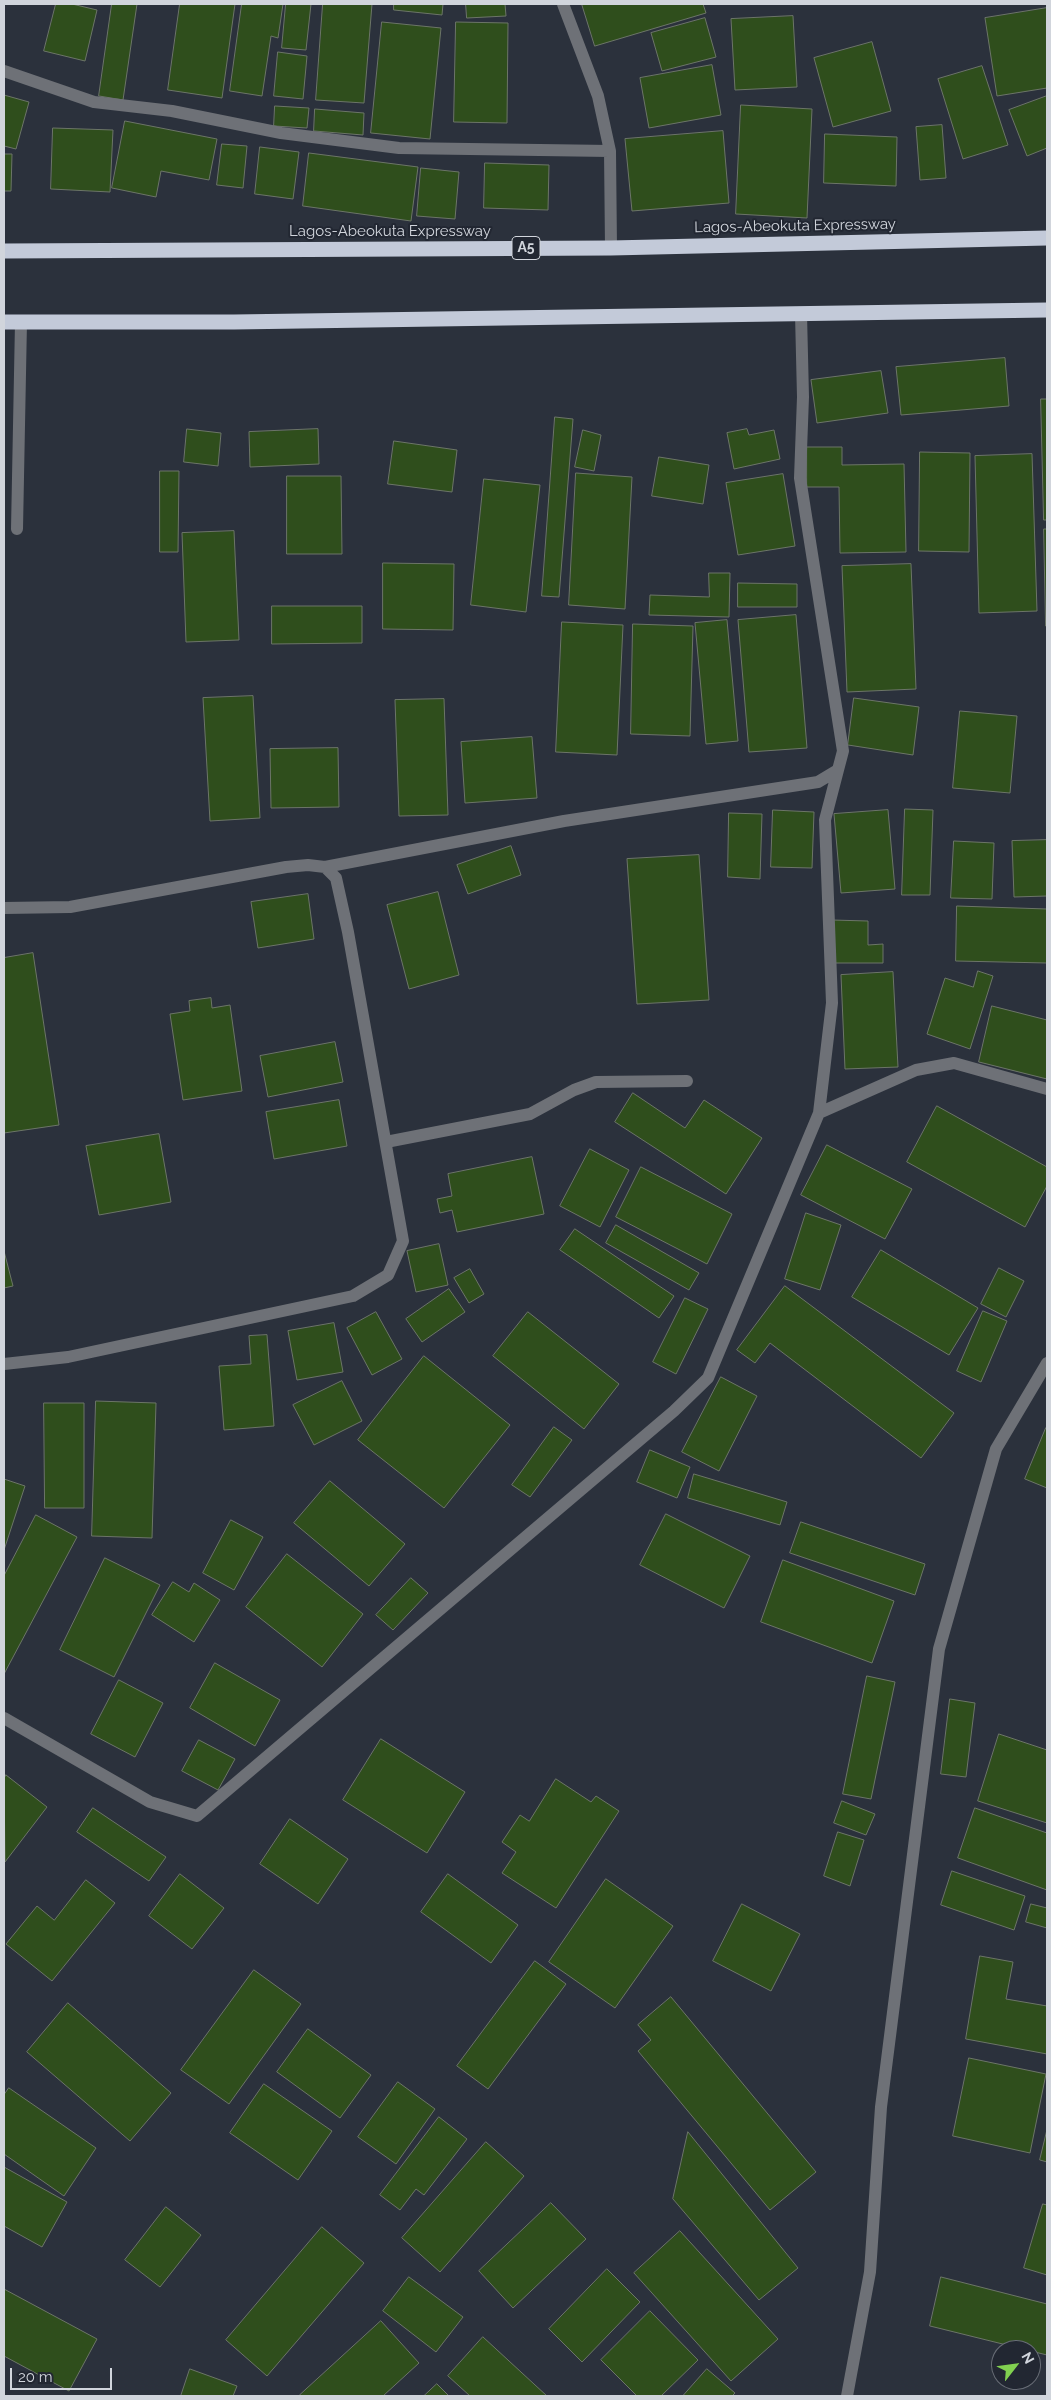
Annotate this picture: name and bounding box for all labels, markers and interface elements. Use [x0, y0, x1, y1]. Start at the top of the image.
street label: Lagos-Abeokuta Expressway [694, 215, 896, 237]
street label: Lagos-Abeokuta Expressway [289, 222, 491, 240]
road number: A5 [512, 237, 540, 260]
north arrow [991, 2340, 1041, 2390]
text: N [1019, 2349, 1038, 2367]
scale bar [12, 2358, 115, 2390]
text: 20 m [18, 2368, 53, 2386]

